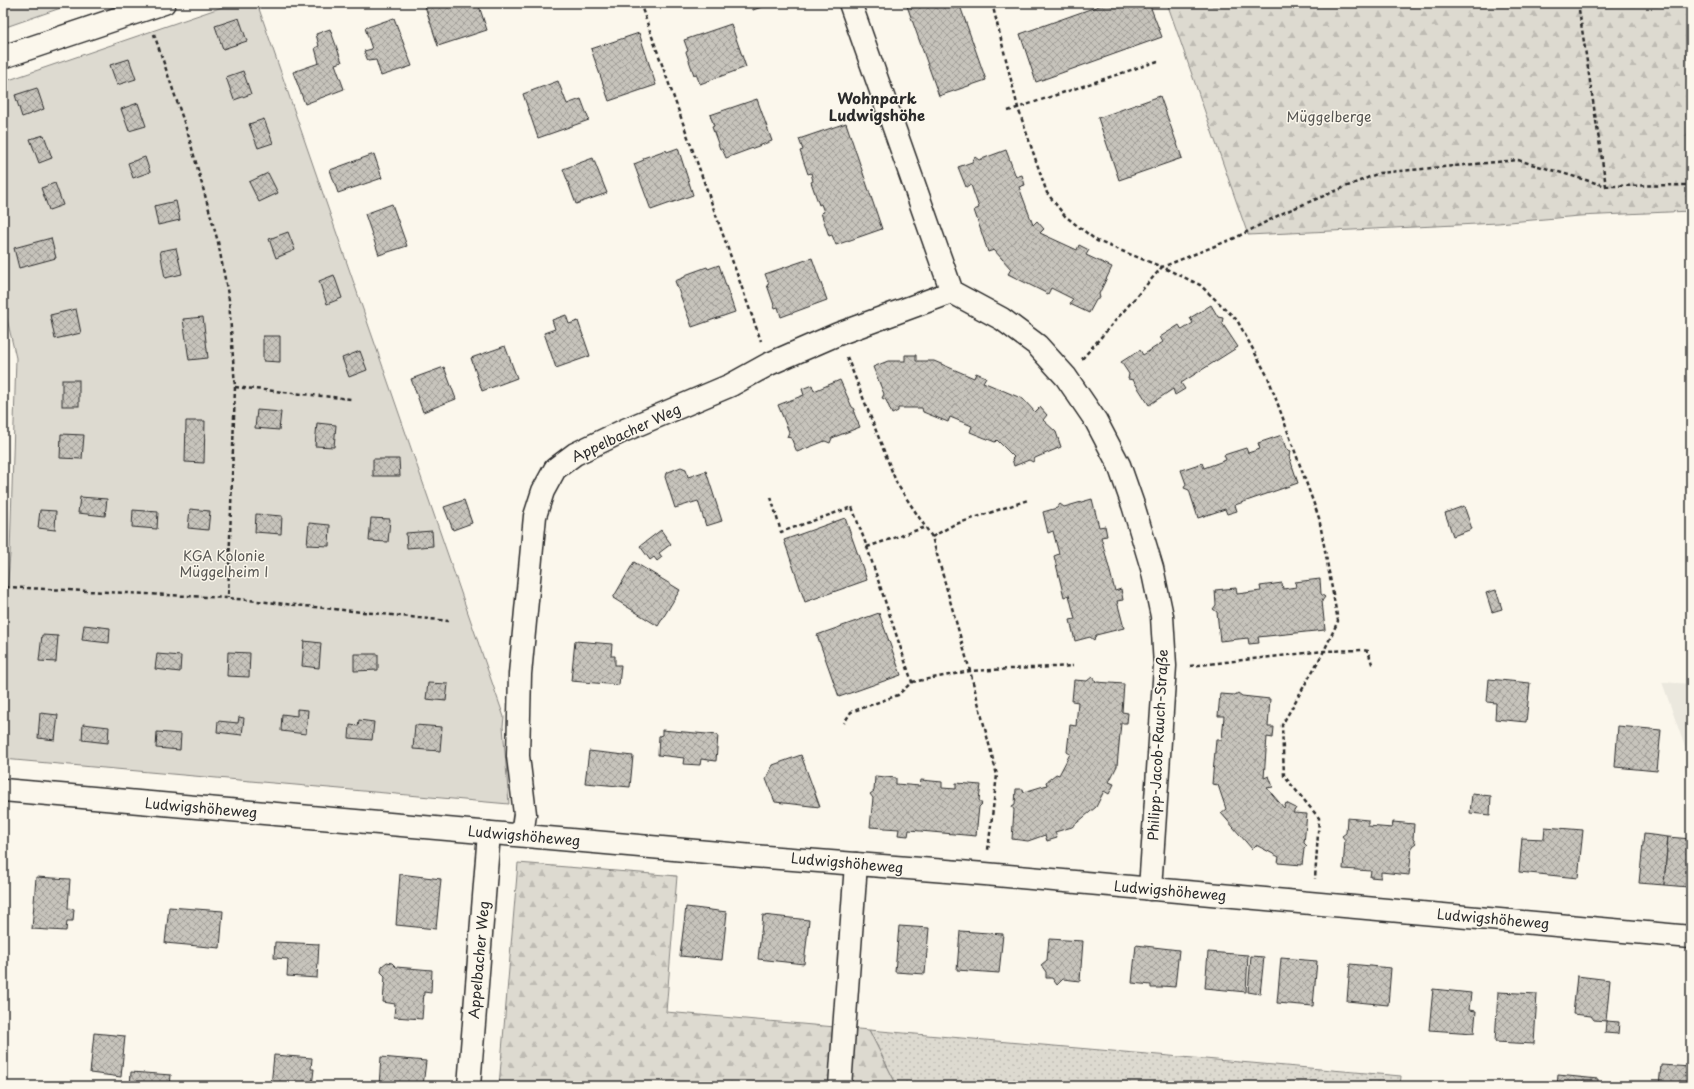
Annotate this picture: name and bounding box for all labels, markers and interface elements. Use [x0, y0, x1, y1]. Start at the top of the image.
district label: Wohnpark Ludwigshöhe [829, 86, 925, 126]
park label: Müggelberge [1287, 106, 1371, 127]
street label: Appelbacher Weg [568, 398, 684, 467]
park label: KGA Kolonie Müggelheim I [179, 545, 269, 582]
street label: Philipp-Jacob-Rauch-Straße [1142, 649, 1173, 841]
street label: Ludwigshöheweg [144, 792, 258, 823]
street label: Ludwigshöheweg [467, 820, 581, 851]
street label: Ludwigshöheweg [790, 847, 904, 878]
street label: Ludwigshöheweg [1113, 875, 1227, 906]
street label: Appelbacher Weg [463, 900, 494, 1020]
street label: Ludwigshöheweg [1436, 903, 1550, 934]

